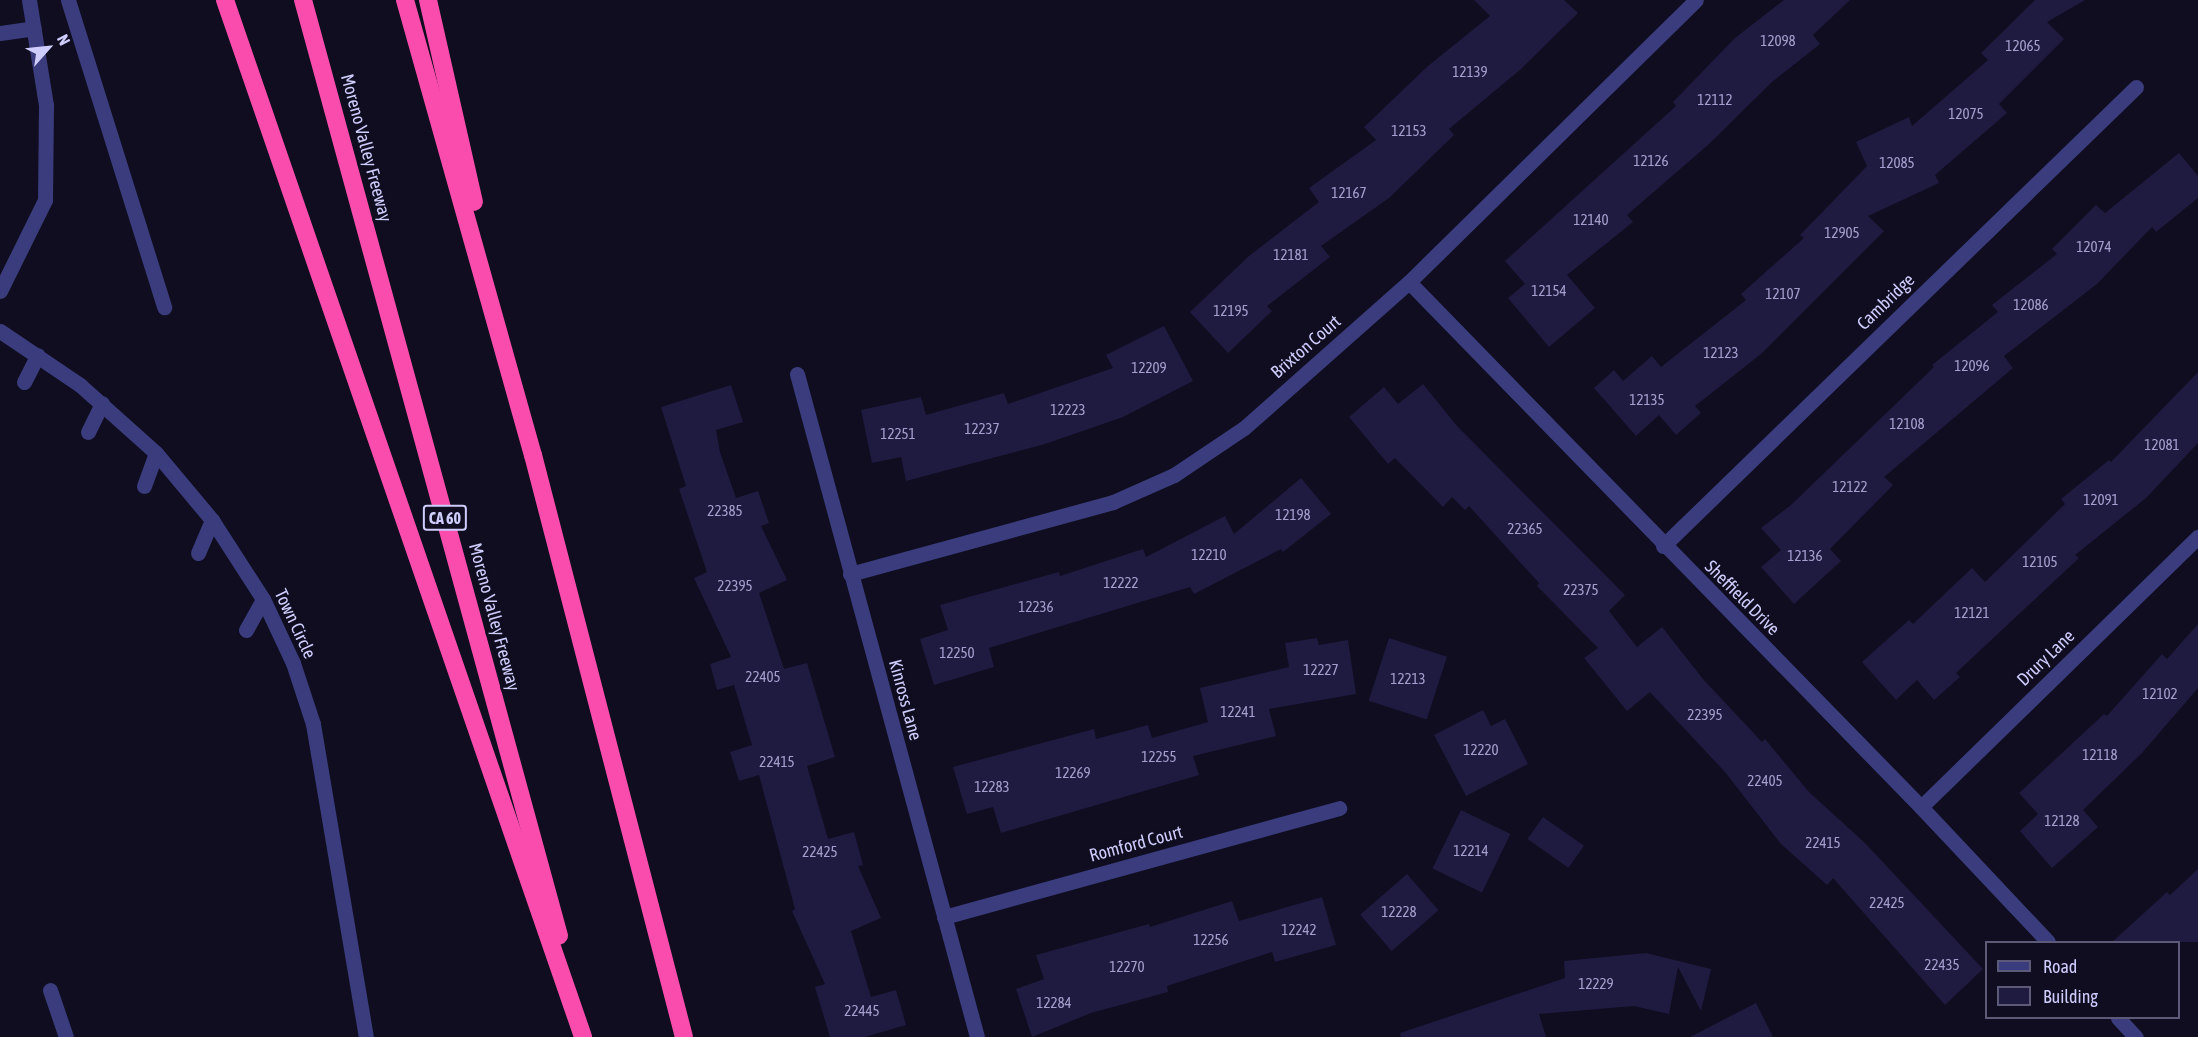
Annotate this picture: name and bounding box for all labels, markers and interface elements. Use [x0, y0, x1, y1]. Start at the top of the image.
north arrow [18, 18, 78, 78]
text: N [54, 32, 74, 48]
house number: 12098 [1760, 32, 1796, 50]
house number: 12065 [2005, 37, 2041, 55]
house number: 12139 [1452, 63, 1488, 81]
street label: Moreno Valley Freeway [336, 72, 396, 224]
house number: 12112 [1697, 91, 1733, 109]
house number: 12075 [1948, 105, 1984, 123]
house number: 12153 [1391, 122, 1427, 140]
house number: 12126 [1633, 152, 1669, 170]
house number: 12085 [1879, 154, 1915, 172]
house number: 12167 [1331, 184, 1367, 202]
house number: 12140 [1573, 211, 1609, 229]
house number: 12905 [1824, 224, 1860, 242]
house number: 12074 [2076, 238, 2112, 256]
house number: 12181 [1273, 246, 1309, 264]
street label: Cambridge [1853, 269, 1919, 335]
house number: 12154 [1531, 282, 1567, 300]
house number: 12107 [1765, 285, 1801, 303]
house number: 12086 [2013, 296, 2049, 314]
house number: 12195 [1213, 302, 1249, 320]
street label: Brixton Court [1267, 311, 1345, 383]
house number: 12123 [1703, 344, 1739, 362]
house number: 12096 [1954, 357, 1990, 375]
house number: 12209 [1131, 359, 1167, 377]
house number: 12135 [1629, 391, 1665, 409]
house number: 12223 [1050, 401, 1086, 419]
house number: 12108 [1889, 415, 1925, 433]
house number: 12237 [964, 420, 1000, 438]
house number: 12251 [880, 425, 916, 443]
house number: 12081 [2144, 436, 2180, 454]
house number: 12122 [1832, 478, 1868, 496]
house number: 12091 [2083, 491, 2119, 509]
house number: 22385 [707, 502, 743, 520]
road number: CA 60 [422, 505, 468, 531]
house number: 12198 [1275, 506, 1311, 524]
house number: 22365 [1507, 520, 1543, 538]
street label: Moreno Valley Freeway [464, 541, 524, 693]
house number: 12210 [1191, 546, 1227, 564]
house number: 12136 [1787, 547, 1823, 565]
house number: 12105 [2022, 553, 2058, 571]
street label: Sheffield Drive [1700, 556, 1784, 640]
house number: 12222 [1103, 574, 1139, 592]
house number: 22395 [717, 577, 753, 595]
house number: 22375 [1563, 581, 1599, 599]
street label: Town Circle [270, 586, 320, 662]
house number: 12236 [1018, 598, 1054, 616]
house number: 12121 [1954, 604, 1990, 622]
street label: Drury Lane [2013, 625, 2079, 691]
house number: 12250 [939, 644, 975, 662]
street label: Kinross Lane [884, 657, 926, 743]
house number: 12227 [1303, 661, 1339, 679]
house number: 22405 [745, 668, 781, 686]
house number: 12213 [1390, 670, 1426, 688]
house number: 12102 [2142, 685, 2178, 703]
house number: 12241 [1220, 703, 1256, 721]
house number: 22395 [1687, 706, 1723, 724]
house number: 12220 [1463, 741, 1499, 759]
house number: 12118 [2082, 746, 2118, 764]
house number: 12255 [1141, 748, 1177, 766]
house number: 22415 [759, 753, 795, 771]
house number: 12269 [1055, 764, 1091, 782]
house number: 22405 [1747, 772, 1783, 790]
house number: 12283 [974, 778, 1010, 796]
house number: 12128 [2044, 812, 2080, 830]
street label: Romford Court [1087, 821, 1185, 867]
house number: 22415 [1805, 834, 1841, 852]
house number: 12214 [1453, 842, 1489, 860]
house number: 22425 [802, 843, 838, 861]
house number: 22425 [1869, 894, 1905, 912]
house number: 12228 [1381, 903, 1417, 921]
house number: 12242 [1281, 921, 1317, 939]
house number: 12256 [1193, 931, 1229, 949]
legend [1985, 941, 2180, 1019]
house number: 22435 [1924, 956, 1960, 974]
text: Road [2043, 956, 2077, 977]
house number: 12270 [1109, 958, 1145, 976]
house number: 12229 [1578, 975, 1614, 993]
text: Building [2043, 986, 2098, 1007]
house number: 12284 [1036, 994, 1072, 1012]
house number: 22445 [844, 1002, 880, 1020]

